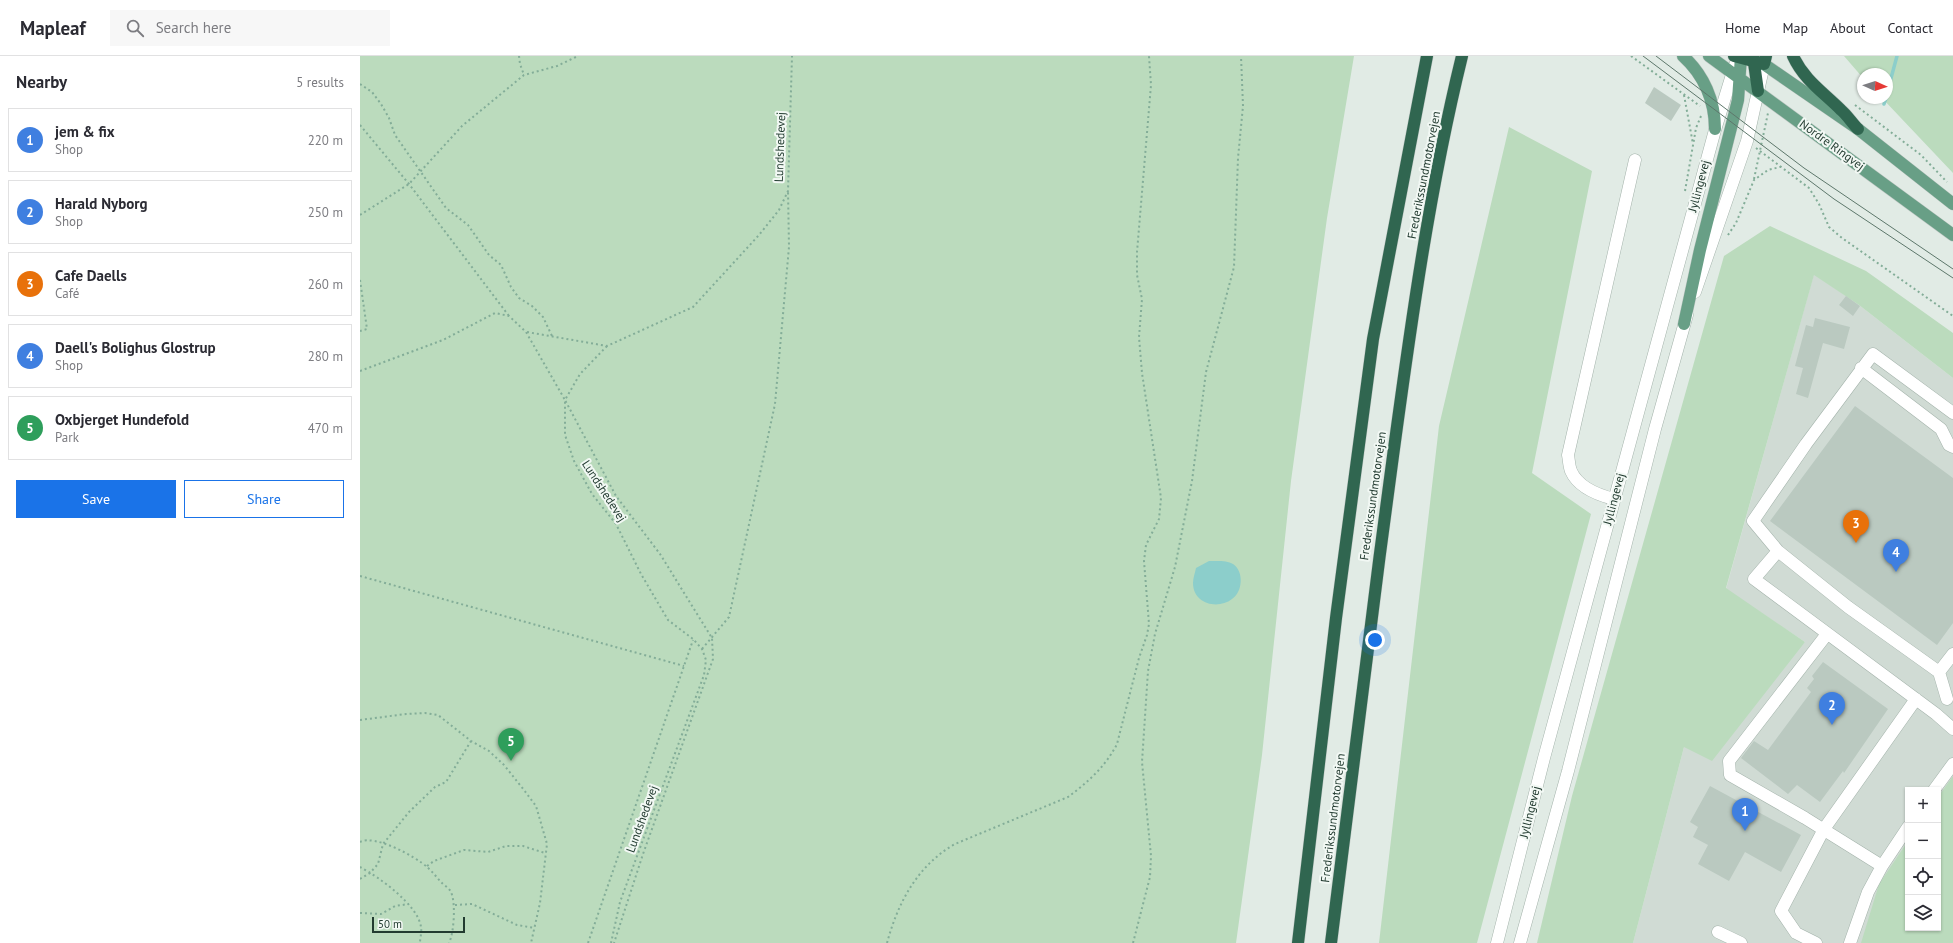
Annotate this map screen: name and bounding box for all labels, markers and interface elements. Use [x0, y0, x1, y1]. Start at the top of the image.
search box [110, 10, 390, 46]
text: Mapleaf [20, 16, 86, 40]
icon: search [124, 17, 146, 39]
text: Search here [156, 18, 231, 37]
text: Home [1725, 19, 1760, 37]
text: Map [1782, 19, 1808, 37]
text: About [1830, 19, 1866, 37]
text: Contact [1888, 19, 1933, 37]
north arrow [1857, 68, 1893, 104]
text: Nearby [16, 71, 67, 93]
text: 5 results [296, 74, 344, 91]
street label: Frederikssundmotorvejen [1404, 110, 1443, 240]
street label: Lundshedevej [771, 112, 788, 182]
street label: Nordre Ringvej [1797, 116, 1868, 173]
text: jem & fix [55, 122, 115, 141]
text: 1 [26, 132, 34, 149]
text: 220 m [308, 132, 343, 149]
text: Shop [55, 141, 83, 158]
street label: Jyllingevej [1684, 158, 1713, 214]
text: Harald Nyborg [55, 194, 148, 213]
text: 2 [26, 204, 34, 221]
text: 250 m [308, 204, 343, 221]
text: Shop [55, 213, 83, 230]
text: Cafe Daells [55, 266, 127, 285]
text: 3 [26, 276, 34, 293]
text: 260 m [308, 276, 343, 293]
text: Café [55, 285, 79, 302]
text: Daell's Bolighus Glostrup [55, 338, 216, 357]
text: 4 [26, 348, 34, 365]
text: 280 m [308, 348, 343, 365]
text: Shop [55, 357, 83, 374]
text: Oxbjerget Hundefold [55, 410, 189, 429]
text: 5 [26, 420, 34, 437]
text: 470 m [308, 420, 343, 437]
text: Park [55, 429, 79, 446]
street label: Frederikssundmotorvejen [1356, 431, 1389, 561]
street label: Lundshedevej [579, 457, 630, 524]
street label: Jyllingevej [1599, 471, 1628, 527]
button: Save [16, 480, 176, 518]
button: Share [184, 480, 344, 518]
pin: 3 [1843, 510, 1869, 543]
pin: 4 [1883, 539, 1909, 572]
your location [1365, 630, 1385, 650]
pin: 2 [1819, 692, 1845, 725]
pin: 5 [498, 728, 524, 761]
street label: Frederikssundmotorvejen [1317, 753, 1348, 883]
street label: Lundshedevej [622, 783, 661, 854]
street label: Jyllingevej [1516, 784, 1543, 840]
map controls [1905, 787, 1941, 931]
button: + [1905, 787, 1941, 823]
pin: 1 [1732, 798, 1758, 831]
button: − [1905, 823, 1941, 859]
button: locate [1905, 859, 1941, 895]
button: layers [1905, 895, 1941, 931]
scale bar [372, 915, 465, 934]
text: 50 m [378, 917, 402, 931]

